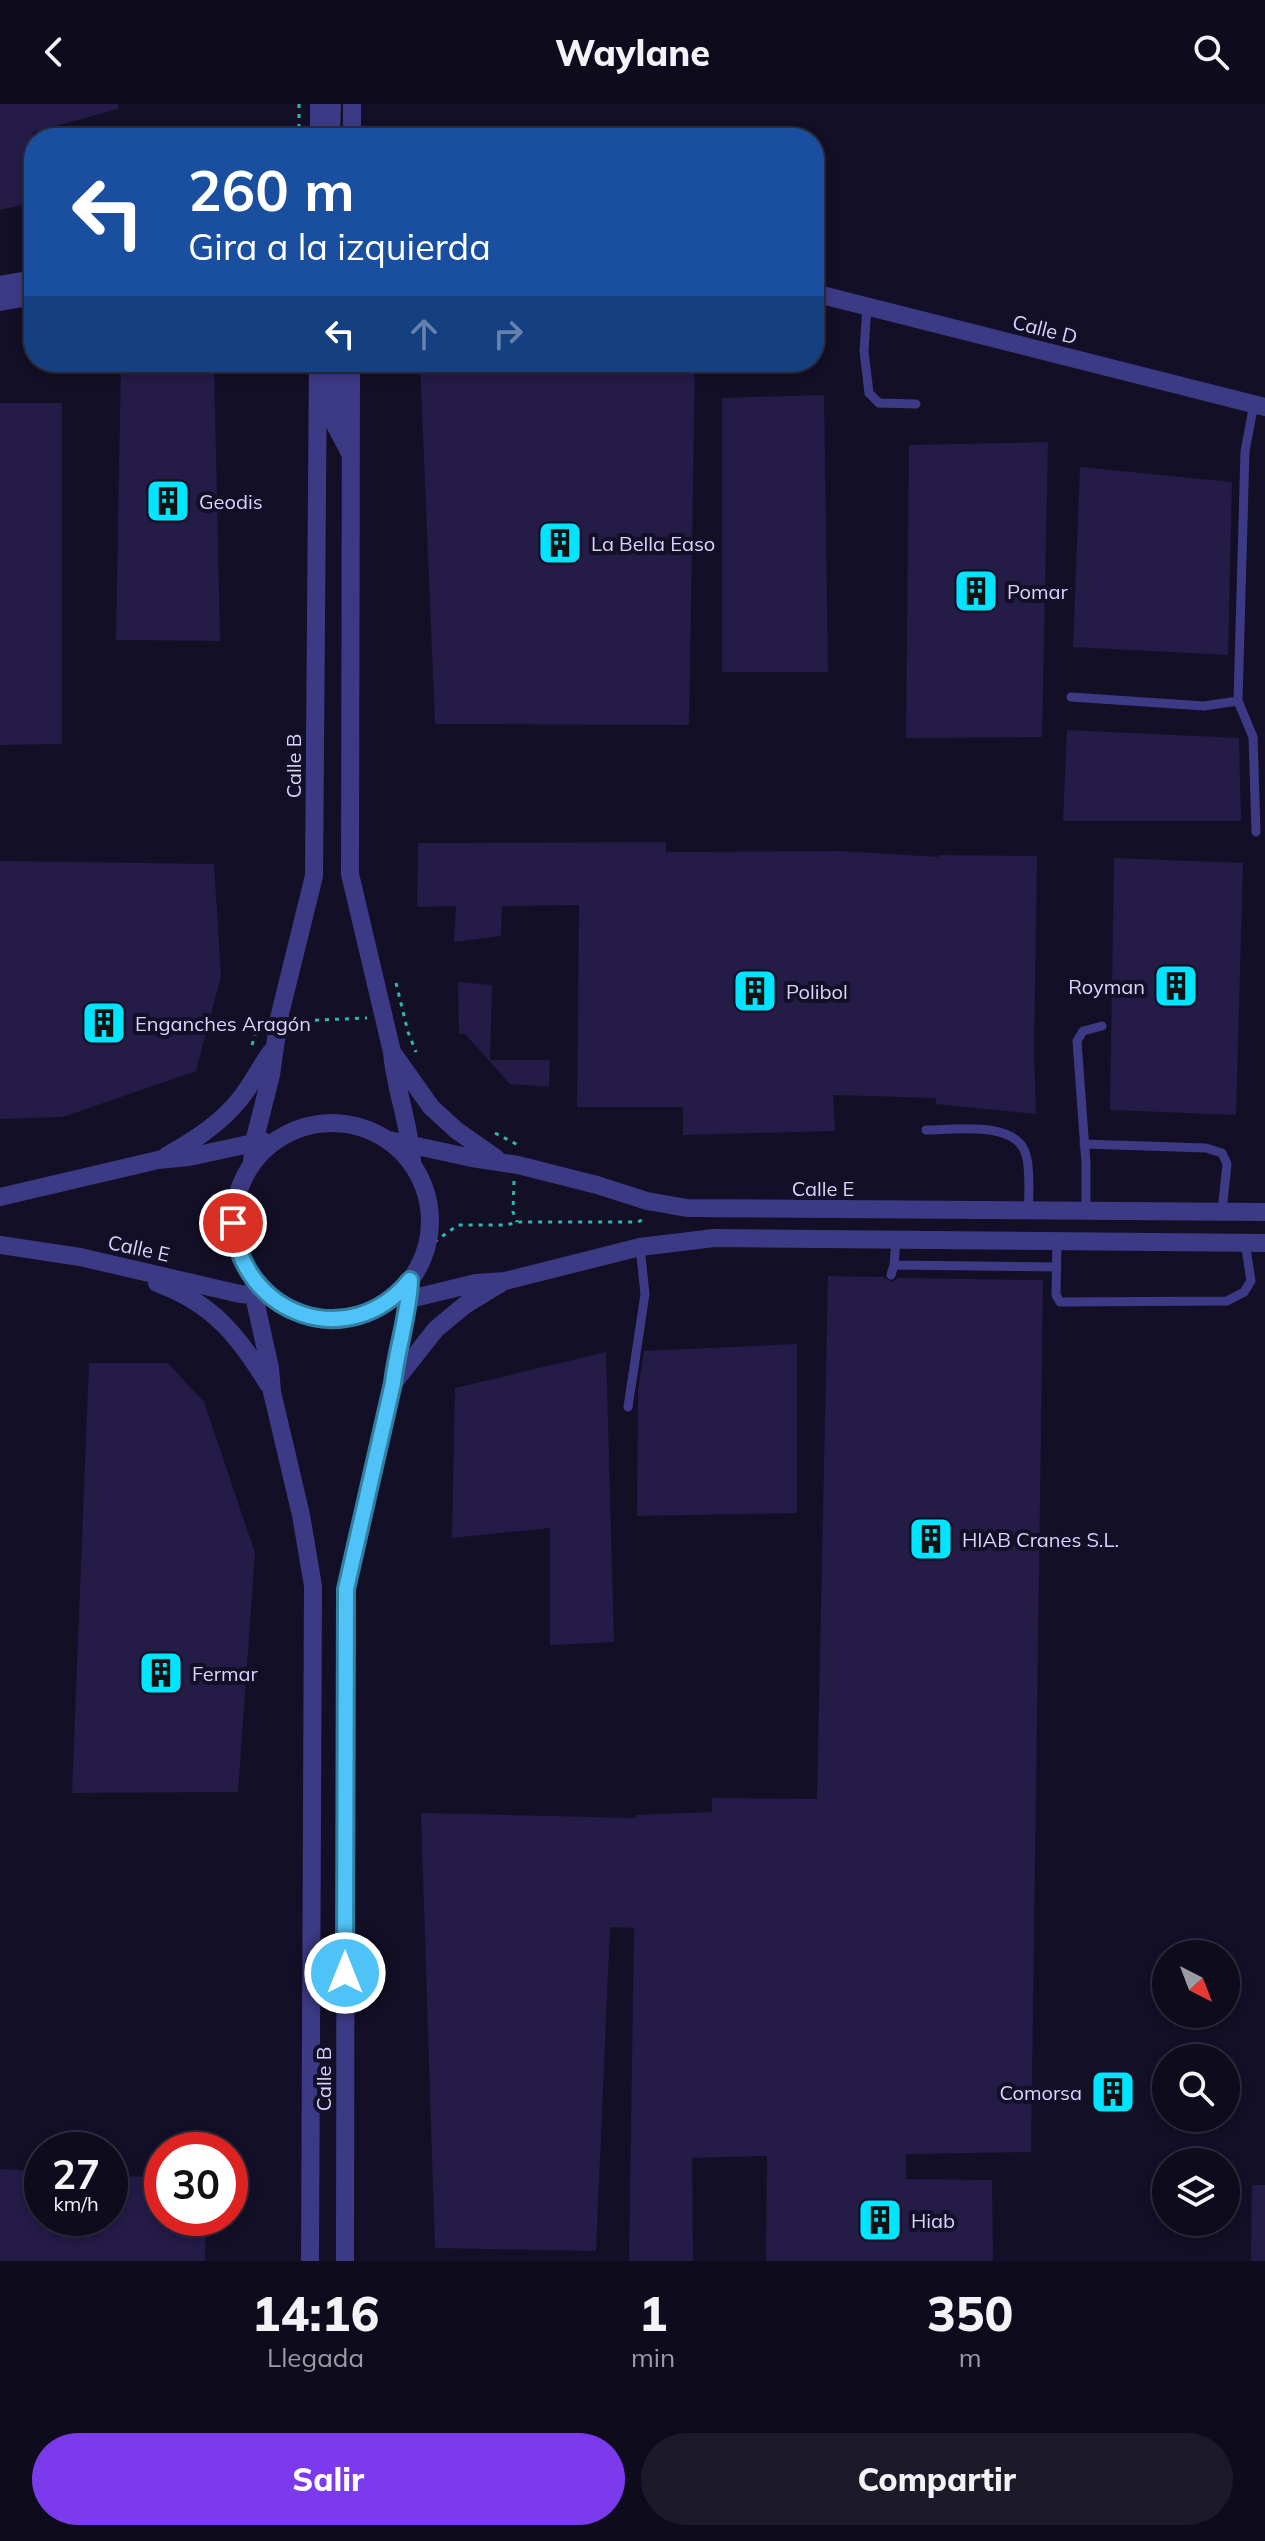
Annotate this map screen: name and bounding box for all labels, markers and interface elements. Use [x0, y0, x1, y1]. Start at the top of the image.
icon: back [32, 30, 76, 74]
text: Waylane [555, 30, 710, 75]
icon: search [1189, 30, 1233, 74]
text: 260 m [188, 155, 355, 225]
icon: left [56, 160, 160, 264]
text: Gira a la izquierda [188, 224, 491, 269]
street label: Calle D [1010, 309, 1080, 349]
icon: left [318, 312, 362, 356]
icon: ahead [402, 312, 446, 356]
icon: right [486, 312, 530, 356]
building icon: Geodis [144, 477, 192, 525]
place label: Geodis [199, 489, 263, 514]
building icon: La Bella Easo [536, 519, 584, 567]
place label: La Bella Easo [591, 531, 715, 556]
building icon: Pomar [952, 567, 1000, 615]
place label: Pomar [1007, 579, 1069, 604]
street label: Calle B [281, 734, 306, 798]
building icon: Royman [1152, 962, 1200, 1010]
building icon: Polibol [731, 967, 779, 1015]
place label: Royman [1068, 974, 1145, 999]
place label: Polibol [786, 979, 848, 1004]
building icon: Enganches Aragón [80, 999, 128, 1047]
place label: Enganches Aragón [135, 1011, 311, 1036]
street label: Calle E [792, 1176, 854, 1201]
pin [199, 1189, 267, 1257]
icon: arrive [211, 1201, 255, 1245]
street label: Calle E [106, 1229, 172, 1267]
building icon: HIAB Cranes S.L. [907, 1515, 955, 1563]
place label: HIAB Cranes S.L. [962, 1527, 1119, 1552]
building icon: Fermar [137, 1649, 185, 1697]
place label: Fermar [192, 1661, 259, 1686]
position arrow [303, 1931, 387, 2015]
north arrow [1152, 1940, 1240, 2028]
map controls [1152, 1940, 1240, 2236]
button: search [1152, 2044, 1240, 2132]
street label: Calle B [311, 2047, 336, 2111]
building icon: Comorsa [1089, 2068, 1137, 2116]
place label: Comorsa [1000, 2080, 1082, 2105]
speed limit sign: 30 [144, 2132, 248, 2236]
button: layers [1152, 2148, 1240, 2236]
text: 27 [52, 2149, 100, 2199]
text: km/h [53, 2191, 99, 2216]
building icon: Hiab [856, 2196, 904, 2244]
place label: Hiab [911, 2208, 955, 2233]
text: 14:16 [252, 2283, 379, 2343]
text: 1 [639, 2283, 668, 2343]
text: 350 [927, 2283, 1013, 2343]
text: Llegada [267, 2341, 364, 2374]
text: min [631, 2341, 675, 2374]
text: m [959, 2341, 982, 2374]
button: Salir [32, 2433, 625, 2525]
button: Compartir [641, 2433, 1233, 2525]

